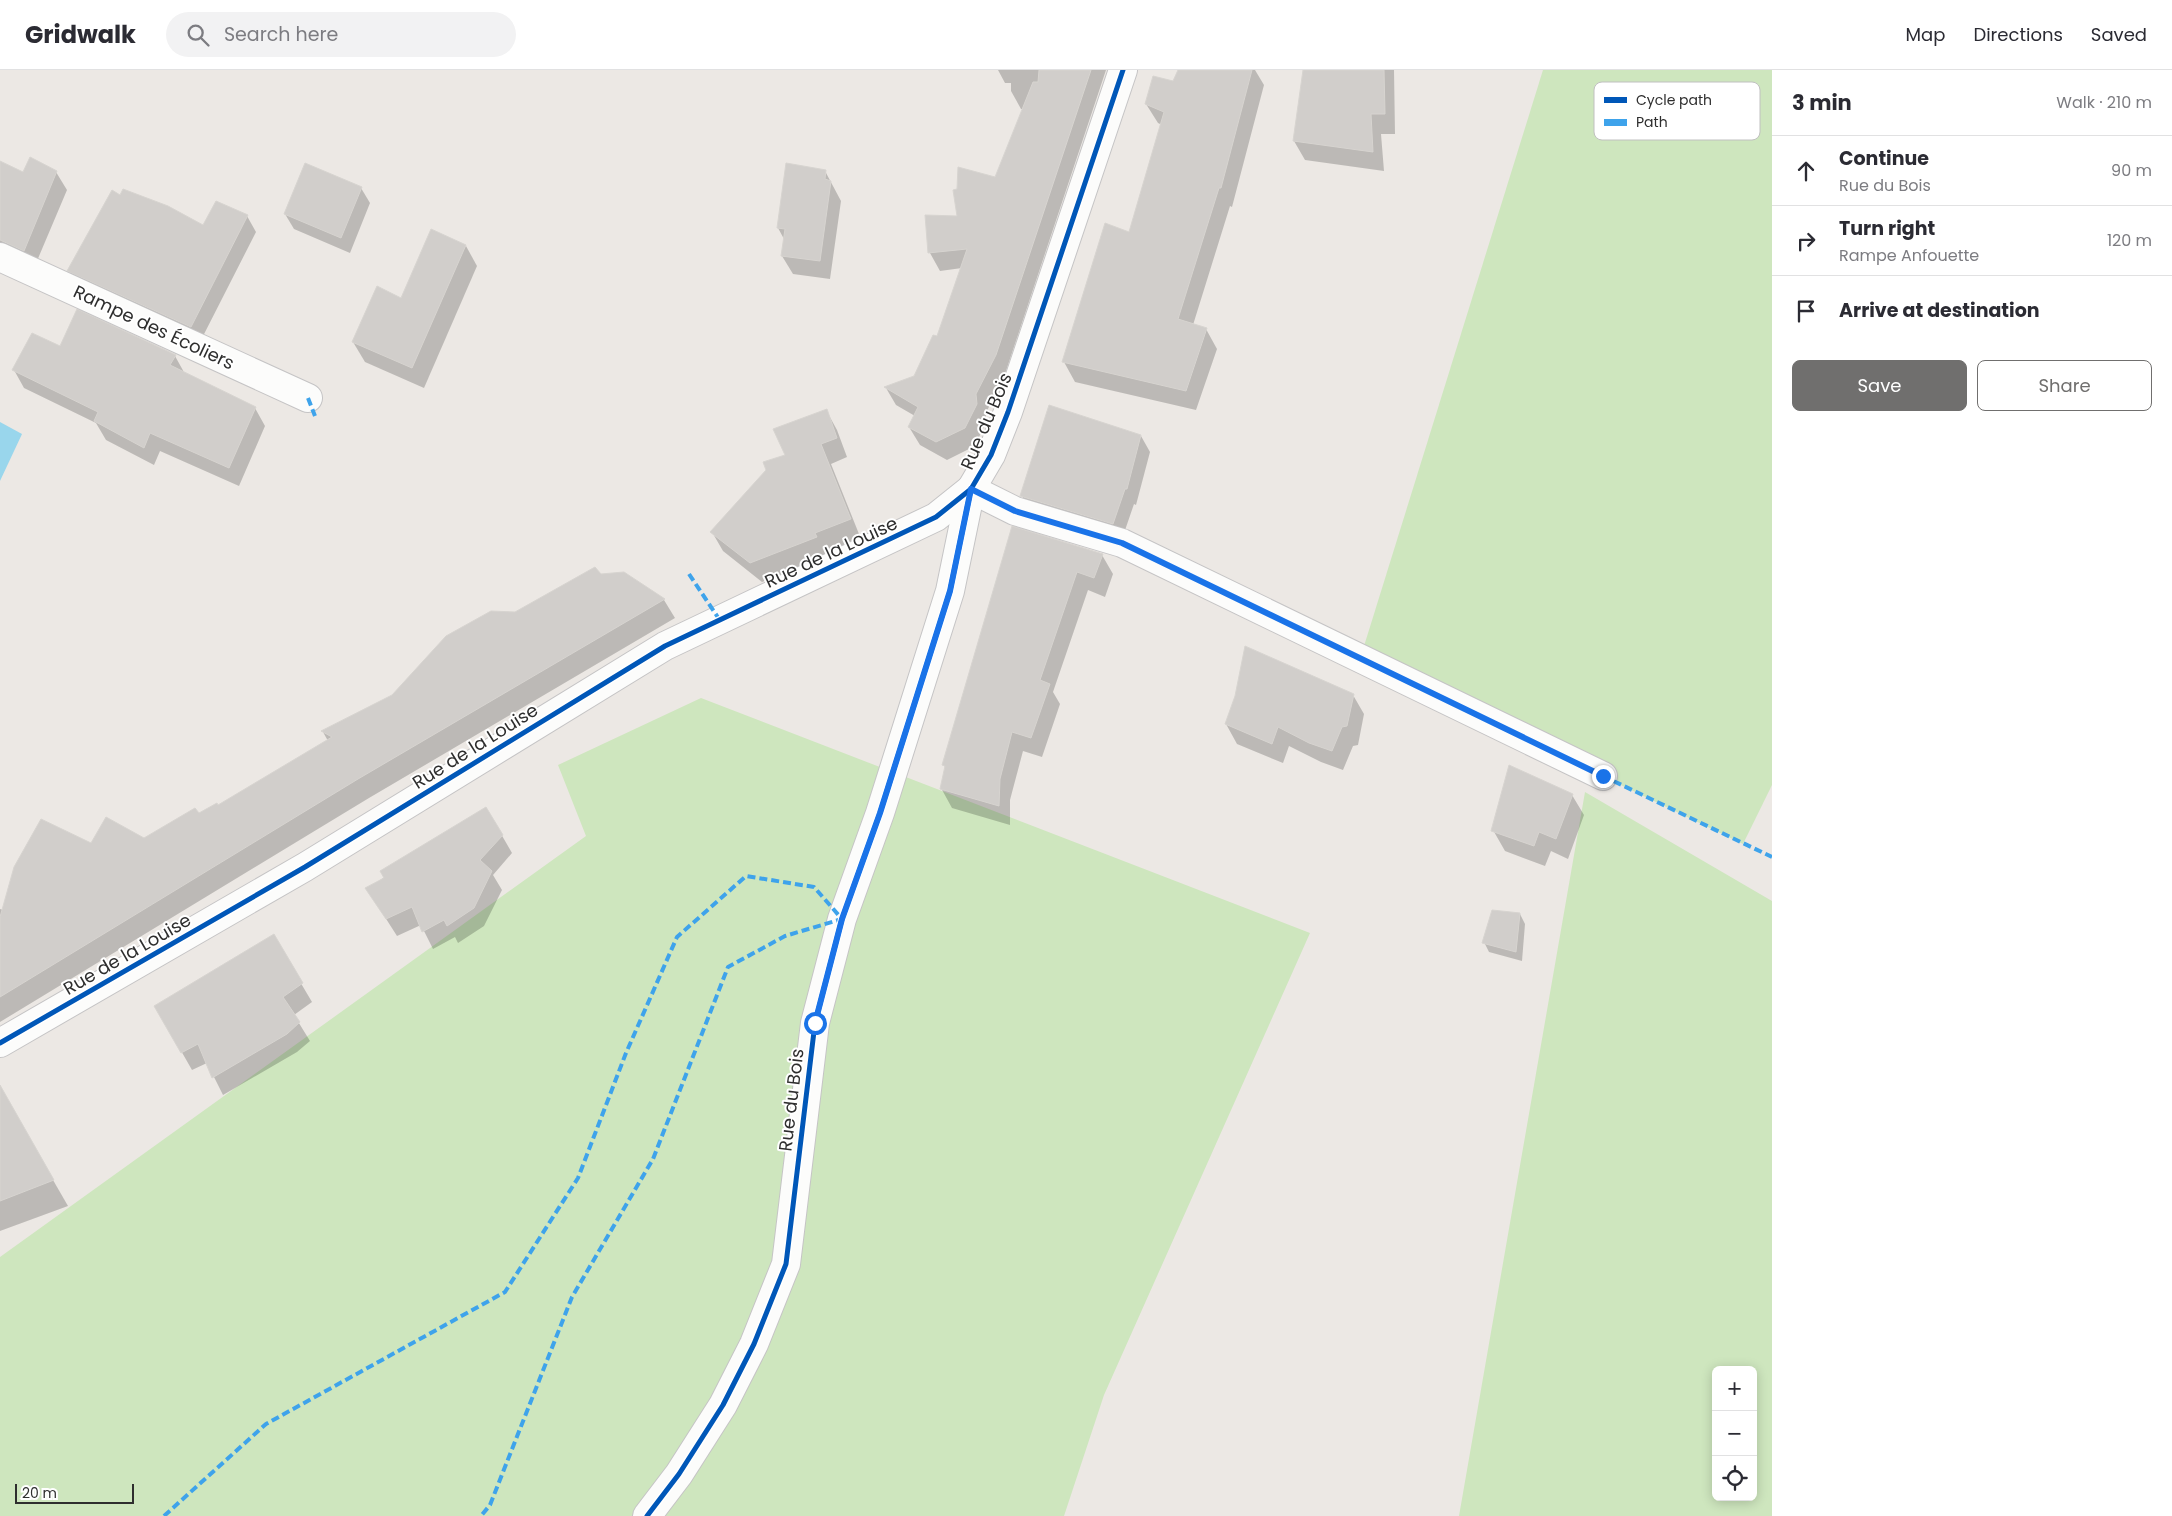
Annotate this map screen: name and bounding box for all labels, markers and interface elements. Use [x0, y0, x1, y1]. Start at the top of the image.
search box [166, 12, 516, 57]
text: Gridwalk [25, 18, 136, 51]
icon: search [184, 21, 212, 49]
text: Search here [224, 21, 338, 48]
text: Map [1906, 22, 1945, 47]
text: Directions [1973, 22, 2063, 47]
text: Saved [2091, 22, 2147, 47]
legend [1594, 82, 1760, 140]
text: 3 min [1792, 88, 1852, 117]
text: Cycle path [1636, 90, 1712, 110]
text: Walk · 210 m [2056, 91, 2152, 114]
text: Path [1636, 112, 1668, 132]
text: Continue [1839, 145, 1929, 172]
icon: ahead [1792, 157, 1820, 185]
text: 90 m [2111, 159, 2152, 182]
text: Rue du Bois [1839, 174, 1931, 197]
text: Turn right [1839, 215, 1935, 242]
icon: right [1792, 227, 1820, 255]
text: 120 m [2107, 229, 2152, 252]
text: Rampe Anfouette [1839, 244, 1979, 267]
street label: Rampe des Écoliers [69, 279, 239, 375]
icon: arrive [1792, 297, 1820, 325]
text: Arrive at destination [1839, 297, 2040, 324]
button: Save [1792, 360, 1967, 411]
button: Share [1977, 360, 2152, 411]
street label: Rue du Bois [954, 369, 1018, 473]
street label: Rue de la Louise [761, 510, 901, 594]
street label: Rue de la Louise [407, 697, 543, 795]
route end [1592, 765, 1615, 788]
street label: Rue de la Louise [58, 907, 196, 1001]
route start [804, 1012, 827, 1035]
street label: Rue du Bois [772, 1047, 810, 1153]
map controls [1712, 1366, 1757, 1501]
button: + [1712, 1366, 1757, 1411]
button: − [1712, 1411, 1757, 1456]
button: locate [1712, 1456, 1757, 1501]
scale bar [15, 1481, 134, 1504]
text: 20 m [22, 1483, 57, 1503]

